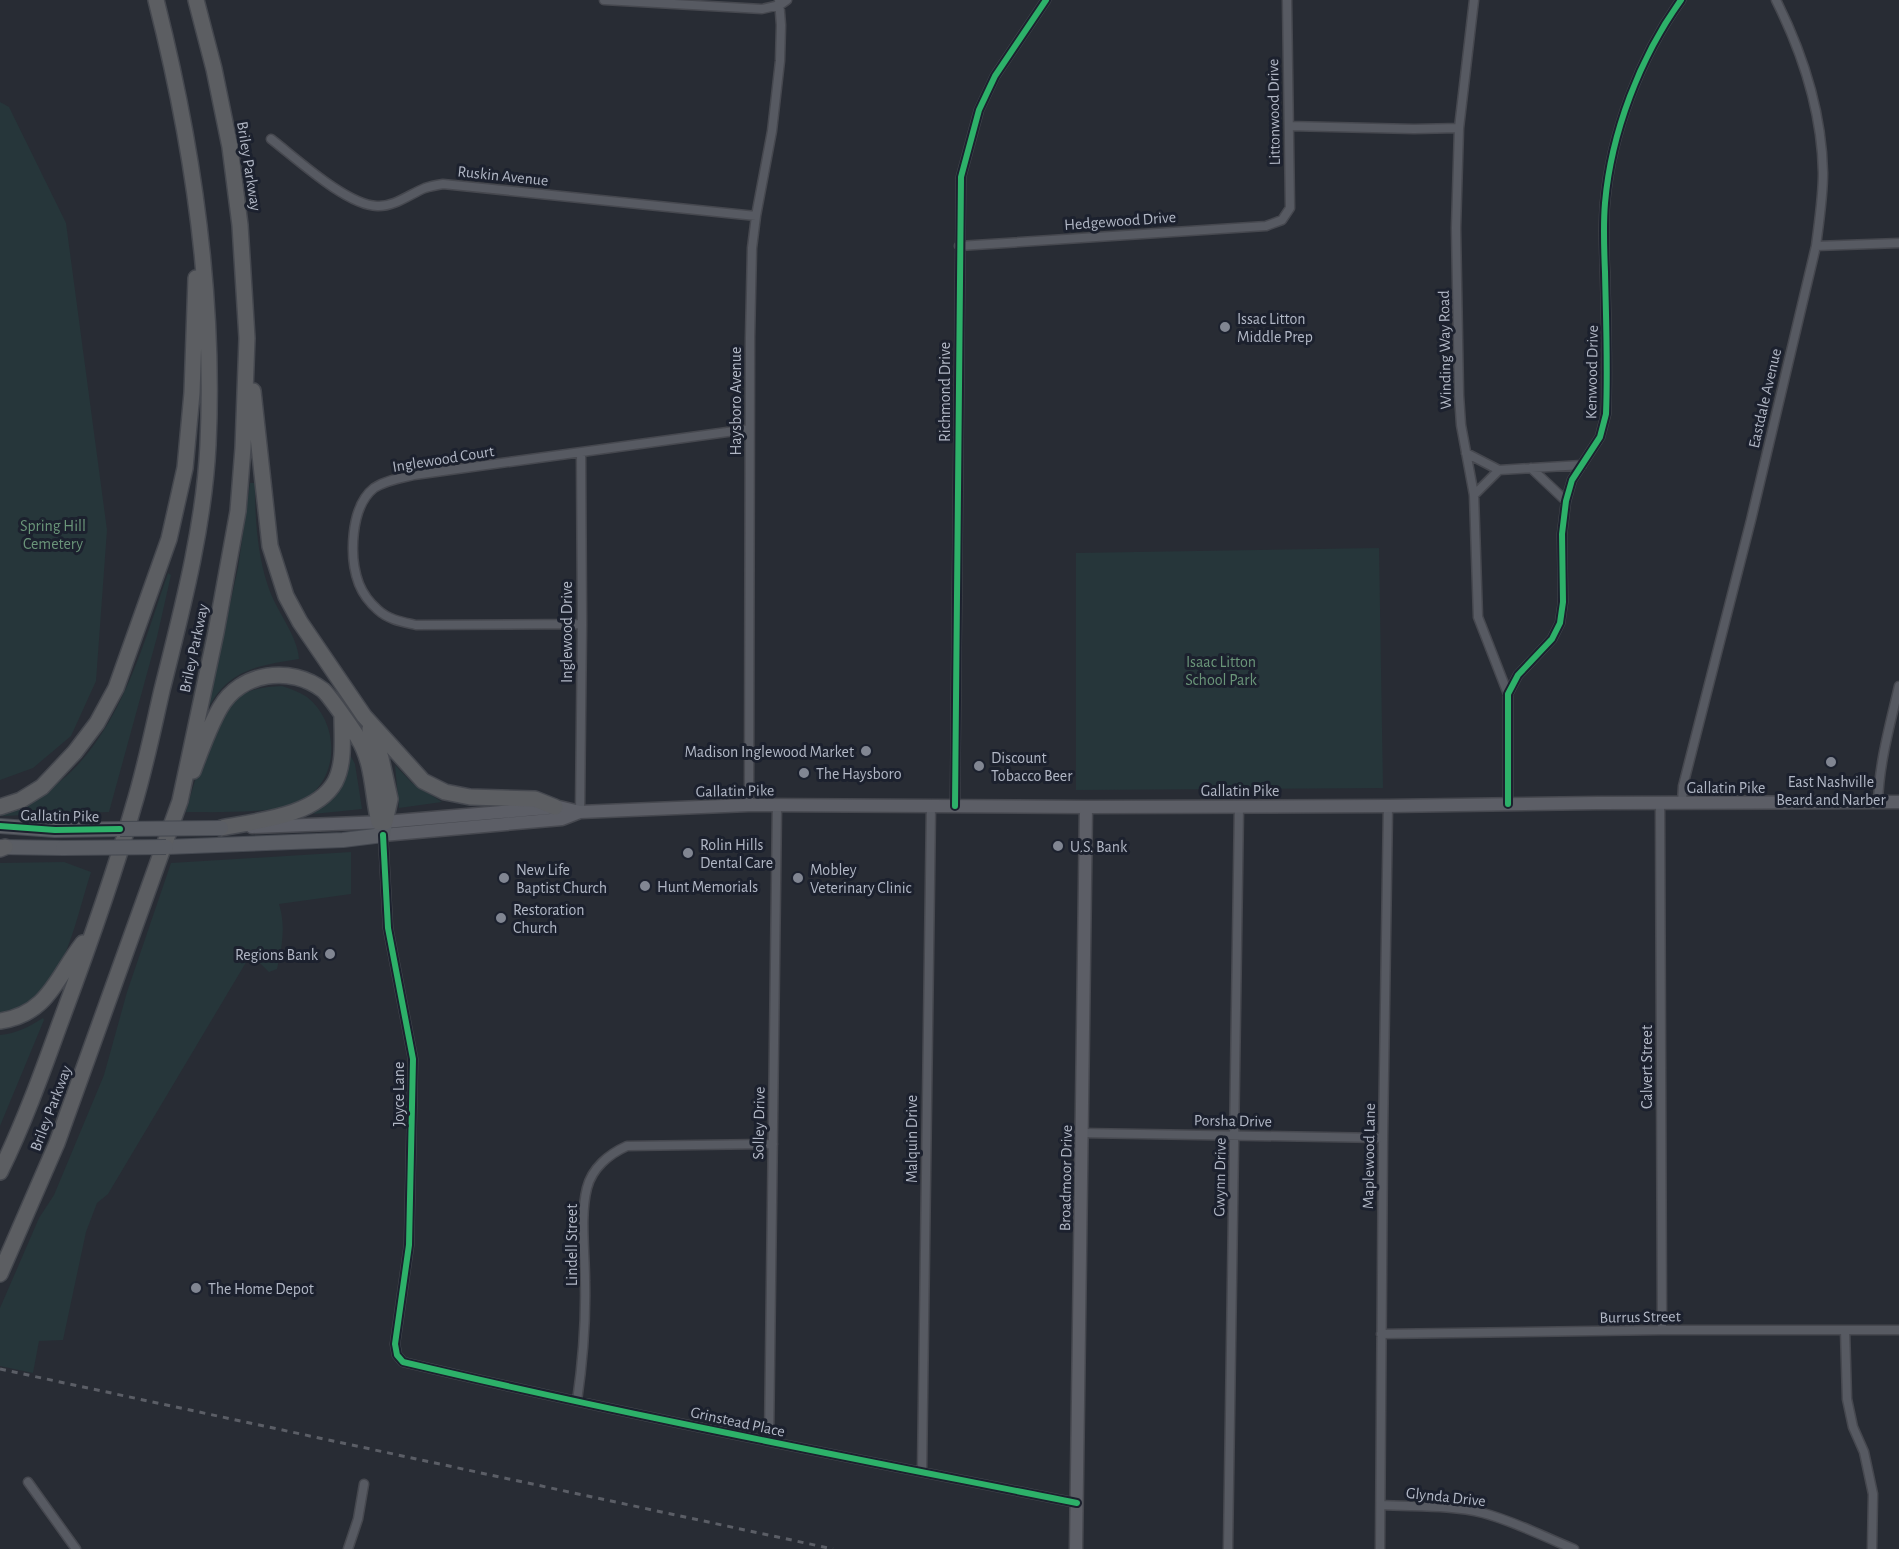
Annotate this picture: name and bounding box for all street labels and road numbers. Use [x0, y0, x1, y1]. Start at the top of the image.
street label: Littonwood Drive [1265, 59, 1283, 165]
street label: Briley Parkway [233, 120, 264, 212]
street label: Ruskin Avenue [457, 163, 549, 189]
street label: Hedgewood Drive [1064, 209, 1176, 233]
street label: Winding Way Road [1436, 290, 1455, 410]
street label: Kenwood Drive [1583, 325, 1601, 419]
street label: Richmond Drive [937, 342, 953, 442]
street label: Haysboro Avenue [728, 347, 745, 455]
street label: Eastdale Avenue [1746, 347, 1784, 450]
street label: Inglewood Court [391, 443, 495, 475]
street label: Inglewood Drive [559, 581, 575, 683]
street label: Briley Parkway [177, 602, 212, 694]
street label: Gallatin Pike [1687, 780, 1765, 796]
street label: Gallatin Pike [696, 782, 774, 800]
street label: Gallatin Pike [1201, 783, 1279, 799]
street label: Gallatin Pike [21, 807, 99, 825]
street label: Calvert Street [1639, 1025, 1655, 1109]
street label: Joyce Lane [391, 1062, 408, 1126]
street label: Briley Parkway [27, 1063, 76, 1154]
street label: Solley Drive [750, 1086, 769, 1160]
street label: Malquin Drive [904, 1095, 920, 1183]
street label: Maplewood Lane [1360, 1103, 1378, 1209]
street label: Porsha Drive [1194, 1112, 1272, 1130]
street label: Broadmoor Drive [1057, 1125, 1075, 1231]
street label: Gwynn Drive [1211, 1137, 1230, 1217]
street label: Lindell Street [564, 1204, 580, 1286]
street label: Burrus Street [1599, 1308, 1681, 1326]
street label: Grinstead Place [689, 1404, 787, 1440]
street label: Glynda Drive [1405, 1485, 1487, 1510]

